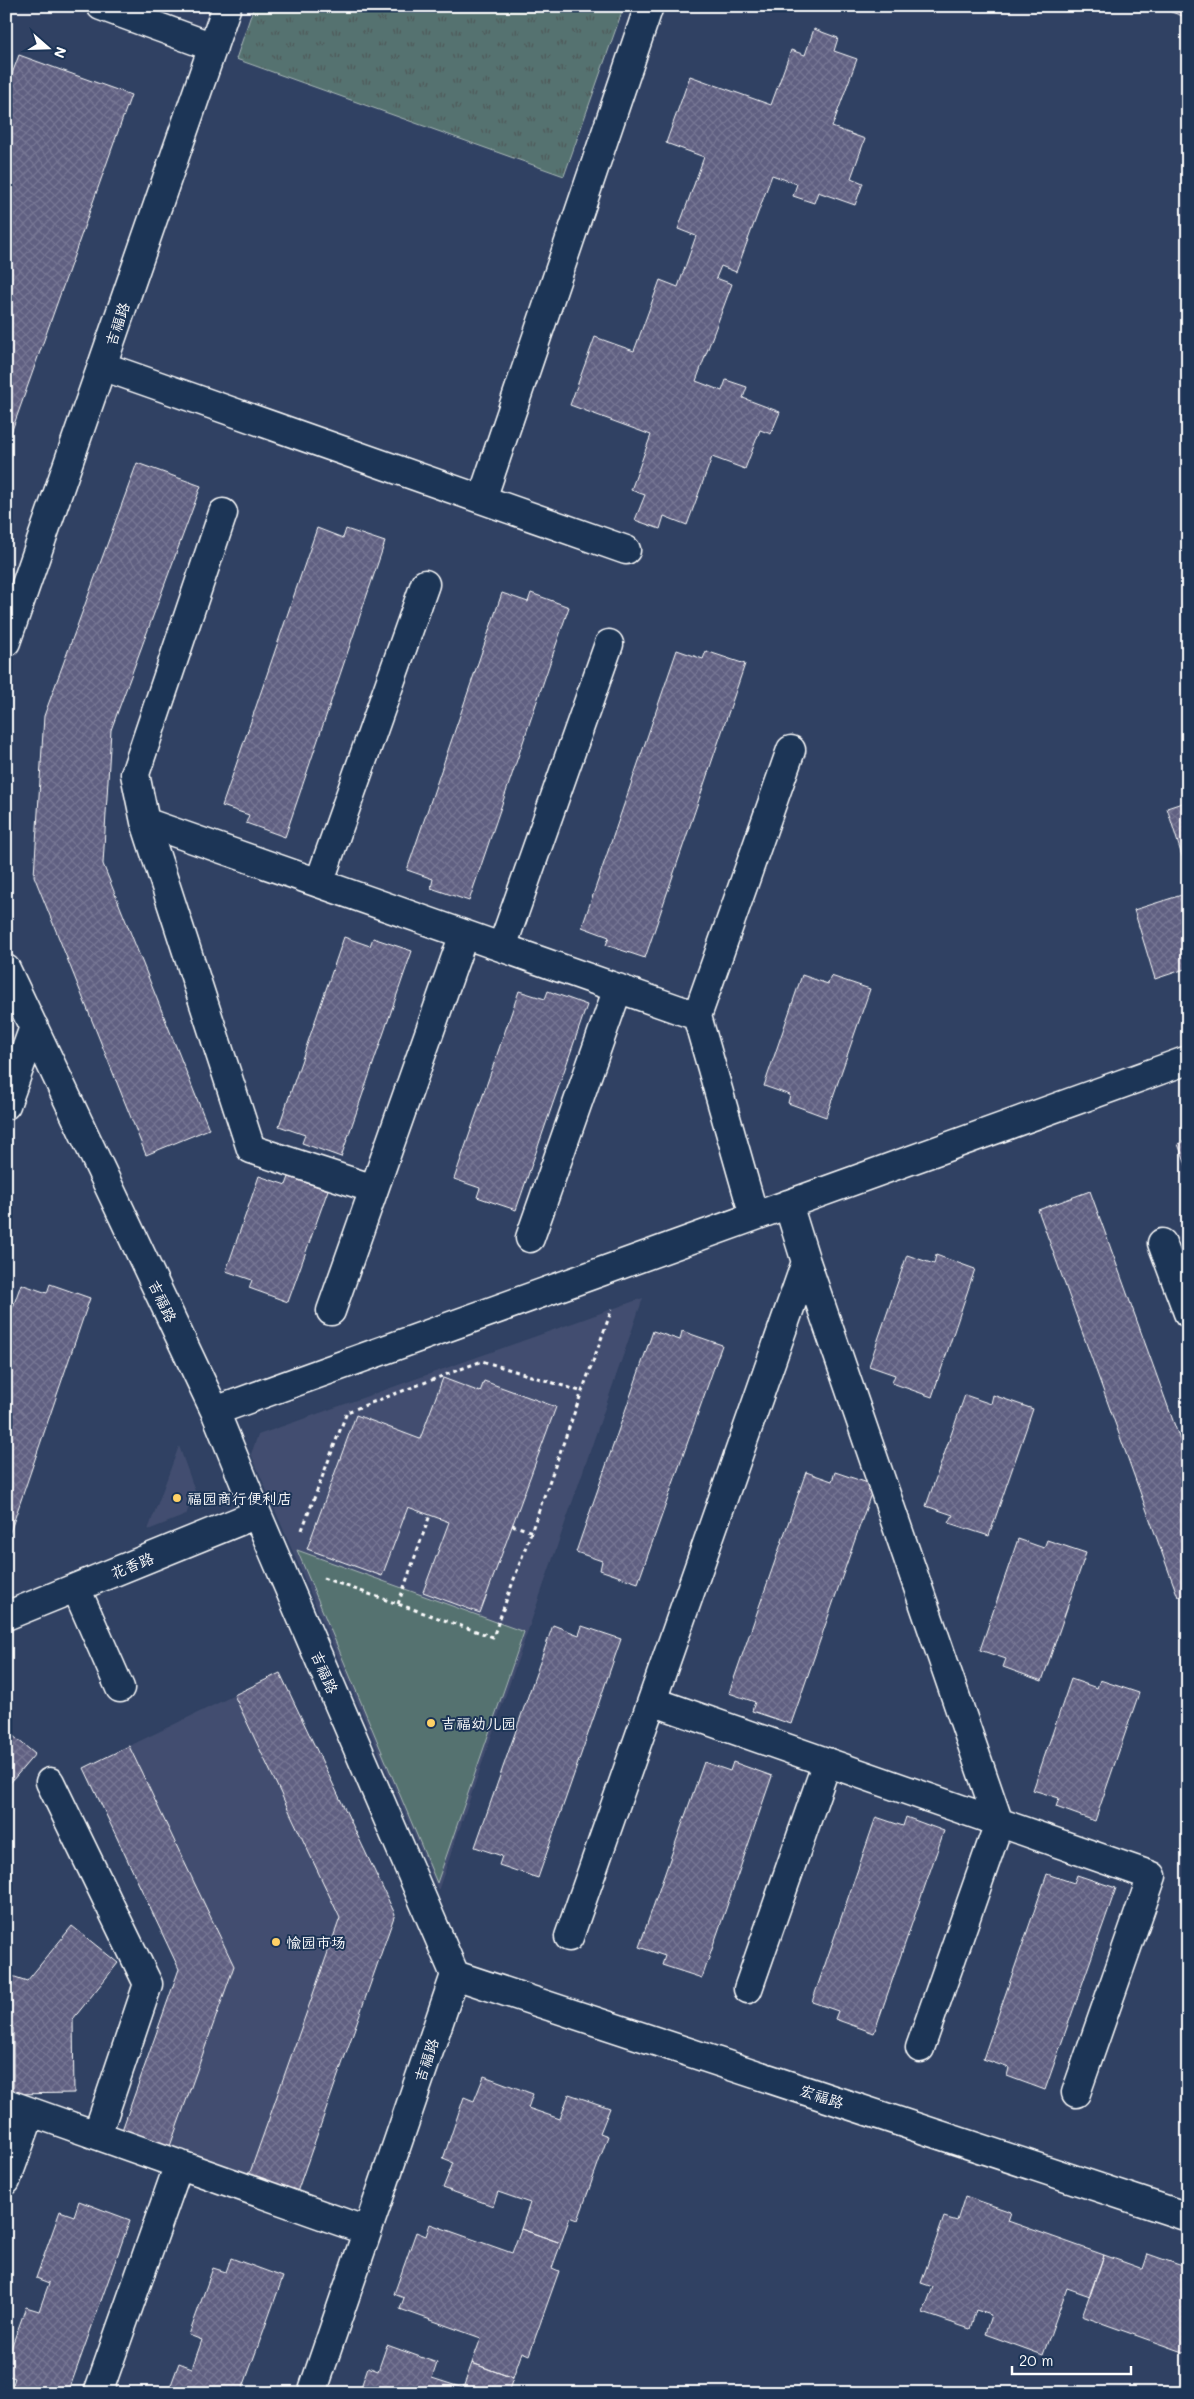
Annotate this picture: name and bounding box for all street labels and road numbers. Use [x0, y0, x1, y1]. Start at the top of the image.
street label: 吉福路 [100, 299, 134, 349]
street label: 吉福路 [144, 1276, 182, 1326]
street label: 花香路 [107, 1547, 157, 1583]
street label: 吉福路 [307, 1647, 343, 1697]
street label: 吉福路 [409, 2035, 443, 2085]
street label: 宏福路 [798, 2080, 846, 2112]

